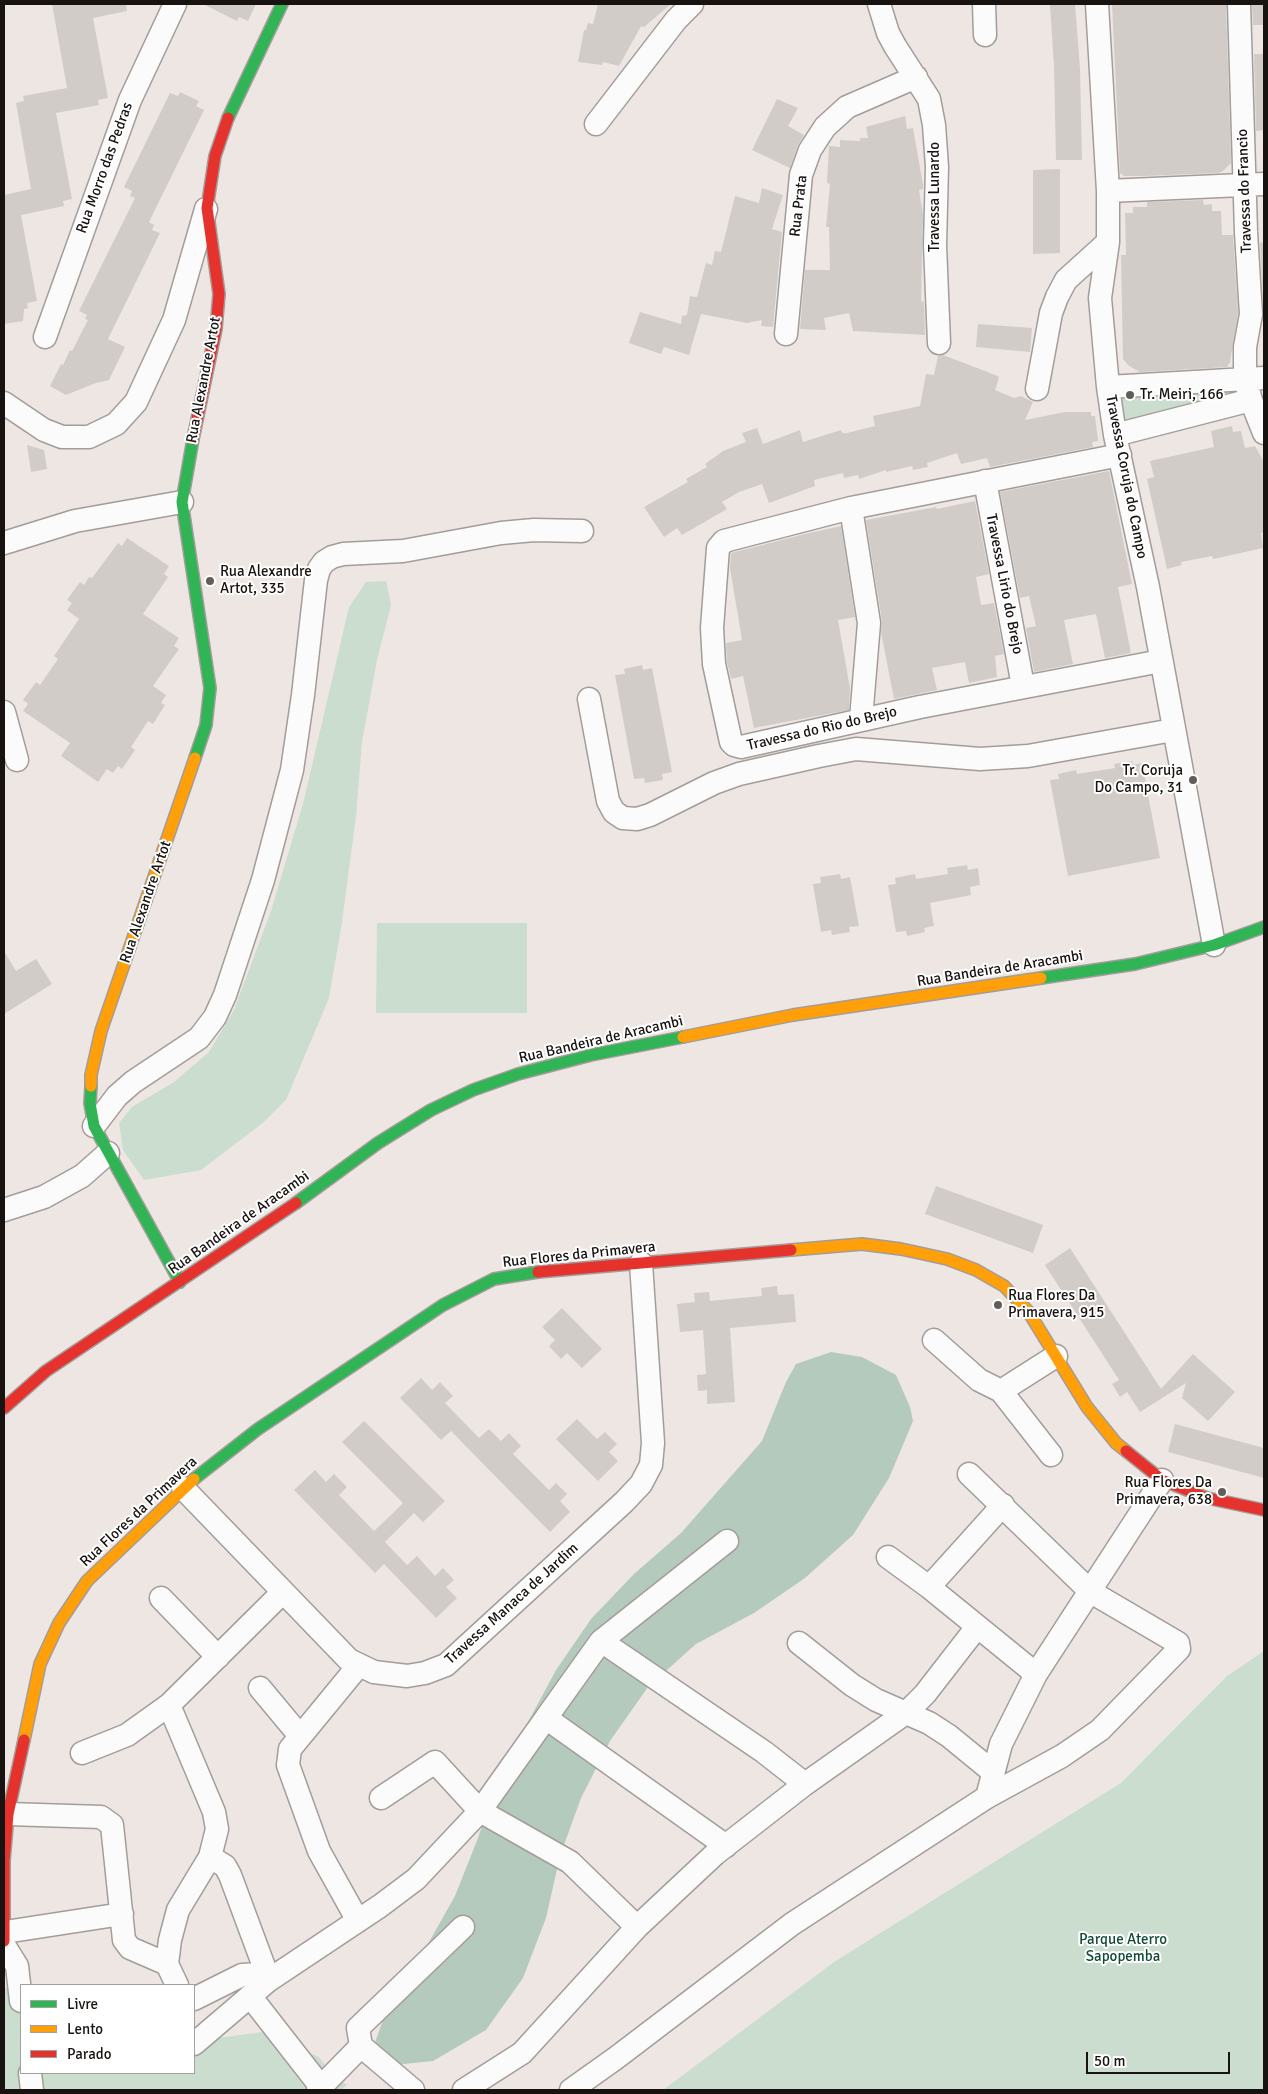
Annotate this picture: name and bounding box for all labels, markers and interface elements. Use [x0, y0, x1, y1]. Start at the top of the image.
street label: Rua Morro das Pedras [73, 100, 137, 236]
street label: Travessa do Francio [1234, 129, 1256, 253]
street label: Travessa Lunardo [926, 142, 944, 252]
street label: Rua Prata [786, 174, 812, 238]
street label: Rua Alexandre Artot [183, 315, 225, 445]
place label: Tr. Meiri, 166 [1140, 386, 1224, 404]
marker: Tr. Meiri, 166 [1124, 389, 1136, 401]
street label: Travessa Coruja do Campo [1101, 394, 1151, 560]
street label: Travessa Lirio do Brejo [982, 512, 1026, 656]
place label: Rua Alexandre Artot, 335 [220, 563, 312, 598]
marker: Rua Alexandre Artot, 335 [204, 575, 216, 587]
street label: Travessa do Rio do Brejo [745, 703, 899, 755]
place label: Tr. Coruja Do Campo, 31 [1095, 762, 1183, 797]
marker: Tr. Coruja Do Campo, 31 [1187, 774, 1199, 786]
street label: Rua Alexandre Artot [117, 838, 175, 966]
street label: Rua Bandeira de Aracambi [916, 947, 1084, 991]
street label: Rua Bandeira de Aracambi [517, 1012, 685, 1068]
street label: Rua Bandeira de Aracambi [165, 1167, 313, 1279]
street label: Rua Flores da Primavera [502, 1238, 656, 1272]
place label: Rua Flores Da Primavera, 915 [1008, 1287, 1104, 1322]
marker: Rua Flores Da Primavera, 915 [992, 1299, 1004, 1311]
street label: Rua Flores da Primavera [77, 1453, 201, 1571]
place label: Rua Flores Da Primavera, 638 [1116, 1474, 1212, 1509]
marker: Rua Flores Da Primavera, 638 [1216, 1486, 1228, 1498]
street label: Travessa Manaca de Jardim [442, 1539, 582, 1669]
park label: Parque Aterro Sapopemba [1079, 1931, 1167, 1966]
legend [20, 1984, 195, 2074]
text: Livre [67, 1995, 98, 2013]
text: Lento [67, 2020, 103, 2038]
scale bar [1088, 2042, 1232, 2074]
text: Parado [67, 2045, 112, 2063]
text: 50 m [1094, 2052, 1125, 2070]

